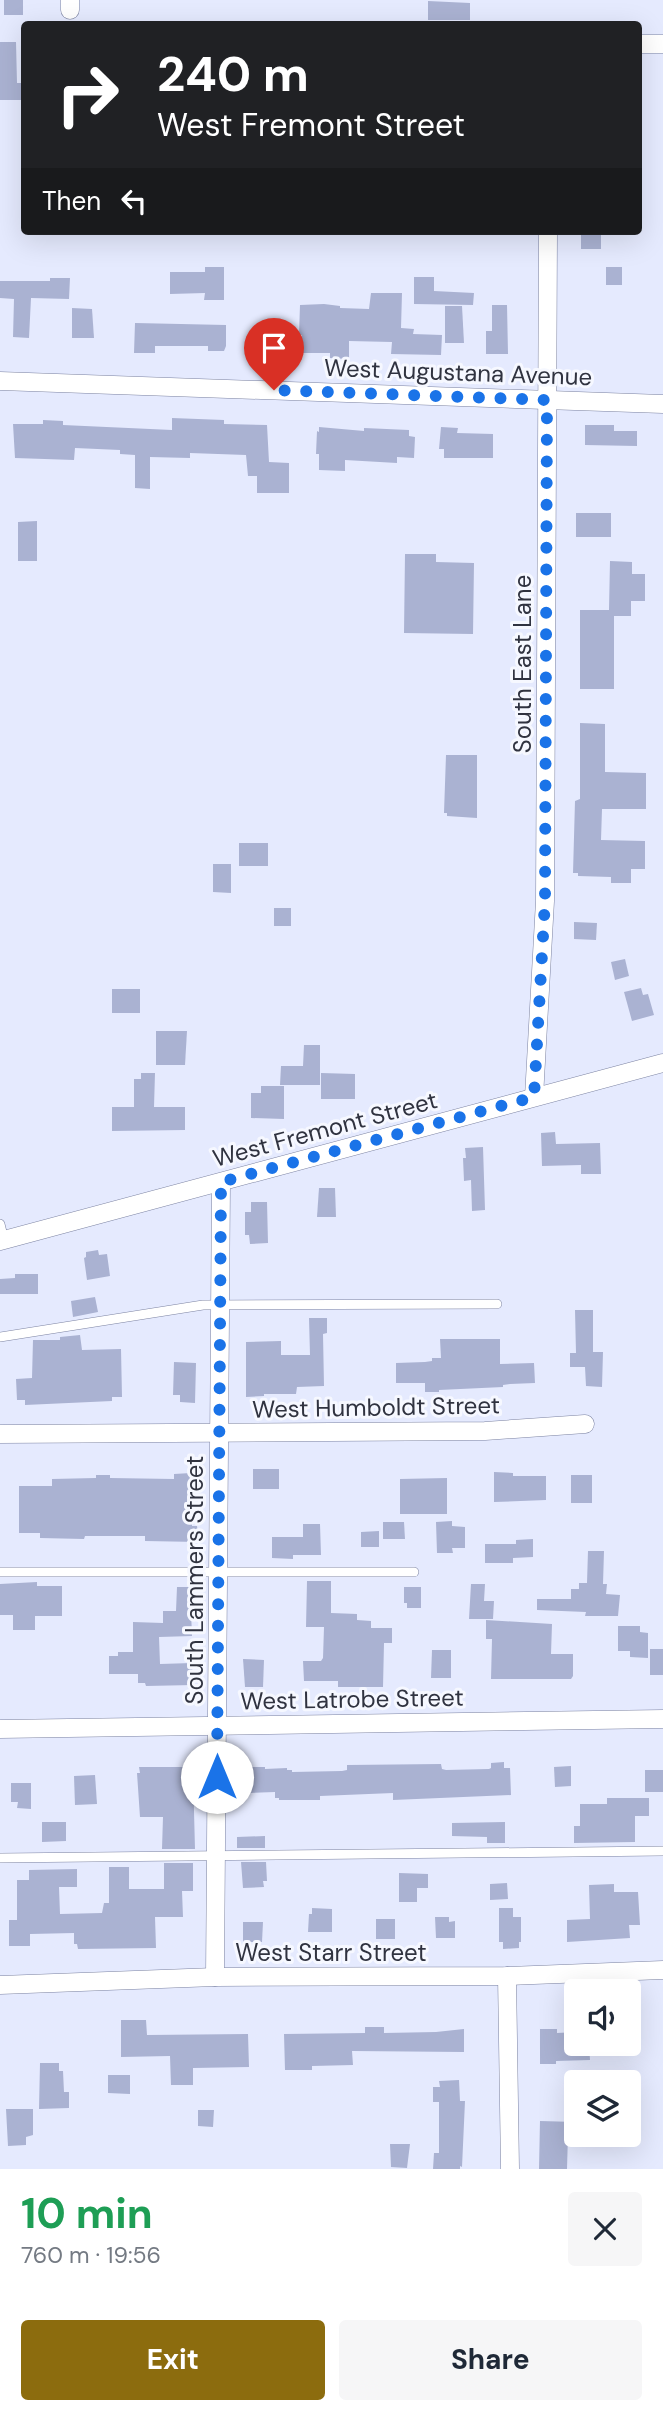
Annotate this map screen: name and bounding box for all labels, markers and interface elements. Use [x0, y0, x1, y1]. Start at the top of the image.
text: 240 m [157, 42, 309, 106]
icon: right [42, 49, 133, 140]
text: West Fremont Street [157, 104, 465, 146]
icon: left [115, 182, 153, 220]
text: Then [42, 184, 101, 218]
pin [244, 318, 304, 390]
icon: arrive [255, 329, 293, 367]
street label: West Augustana Avenue [323, 352, 593, 392]
street label: South East Lane [507, 575, 538, 753]
street label: West Fremont Street [209, 1084, 441, 1174]
street label: West Humboldt Street [252, 1389, 500, 1425]
street label: South Lammers Street [179, 1456, 210, 1704]
street label: West Latrobe Street [240, 1682, 464, 1716]
position arrow [180, 1740, 254, 1814]
street label: West Starr Street [235, 1937, 427, 1968]
map controls [564, 1979, 641, 2147]
button: sound [564, 1979, 641, 2056]
button: layers [564, 2070, 641, 2147]
text: 10 min [21, 2186, 153, 2241]
button: close [568, 2192, 642, 2266]
text: 760 m · 19:56 [21, 2240, 161, 2270]
button: Exit [21, 2320, 325, 2400]
button: Share [339, 2320, 642, 2400]

